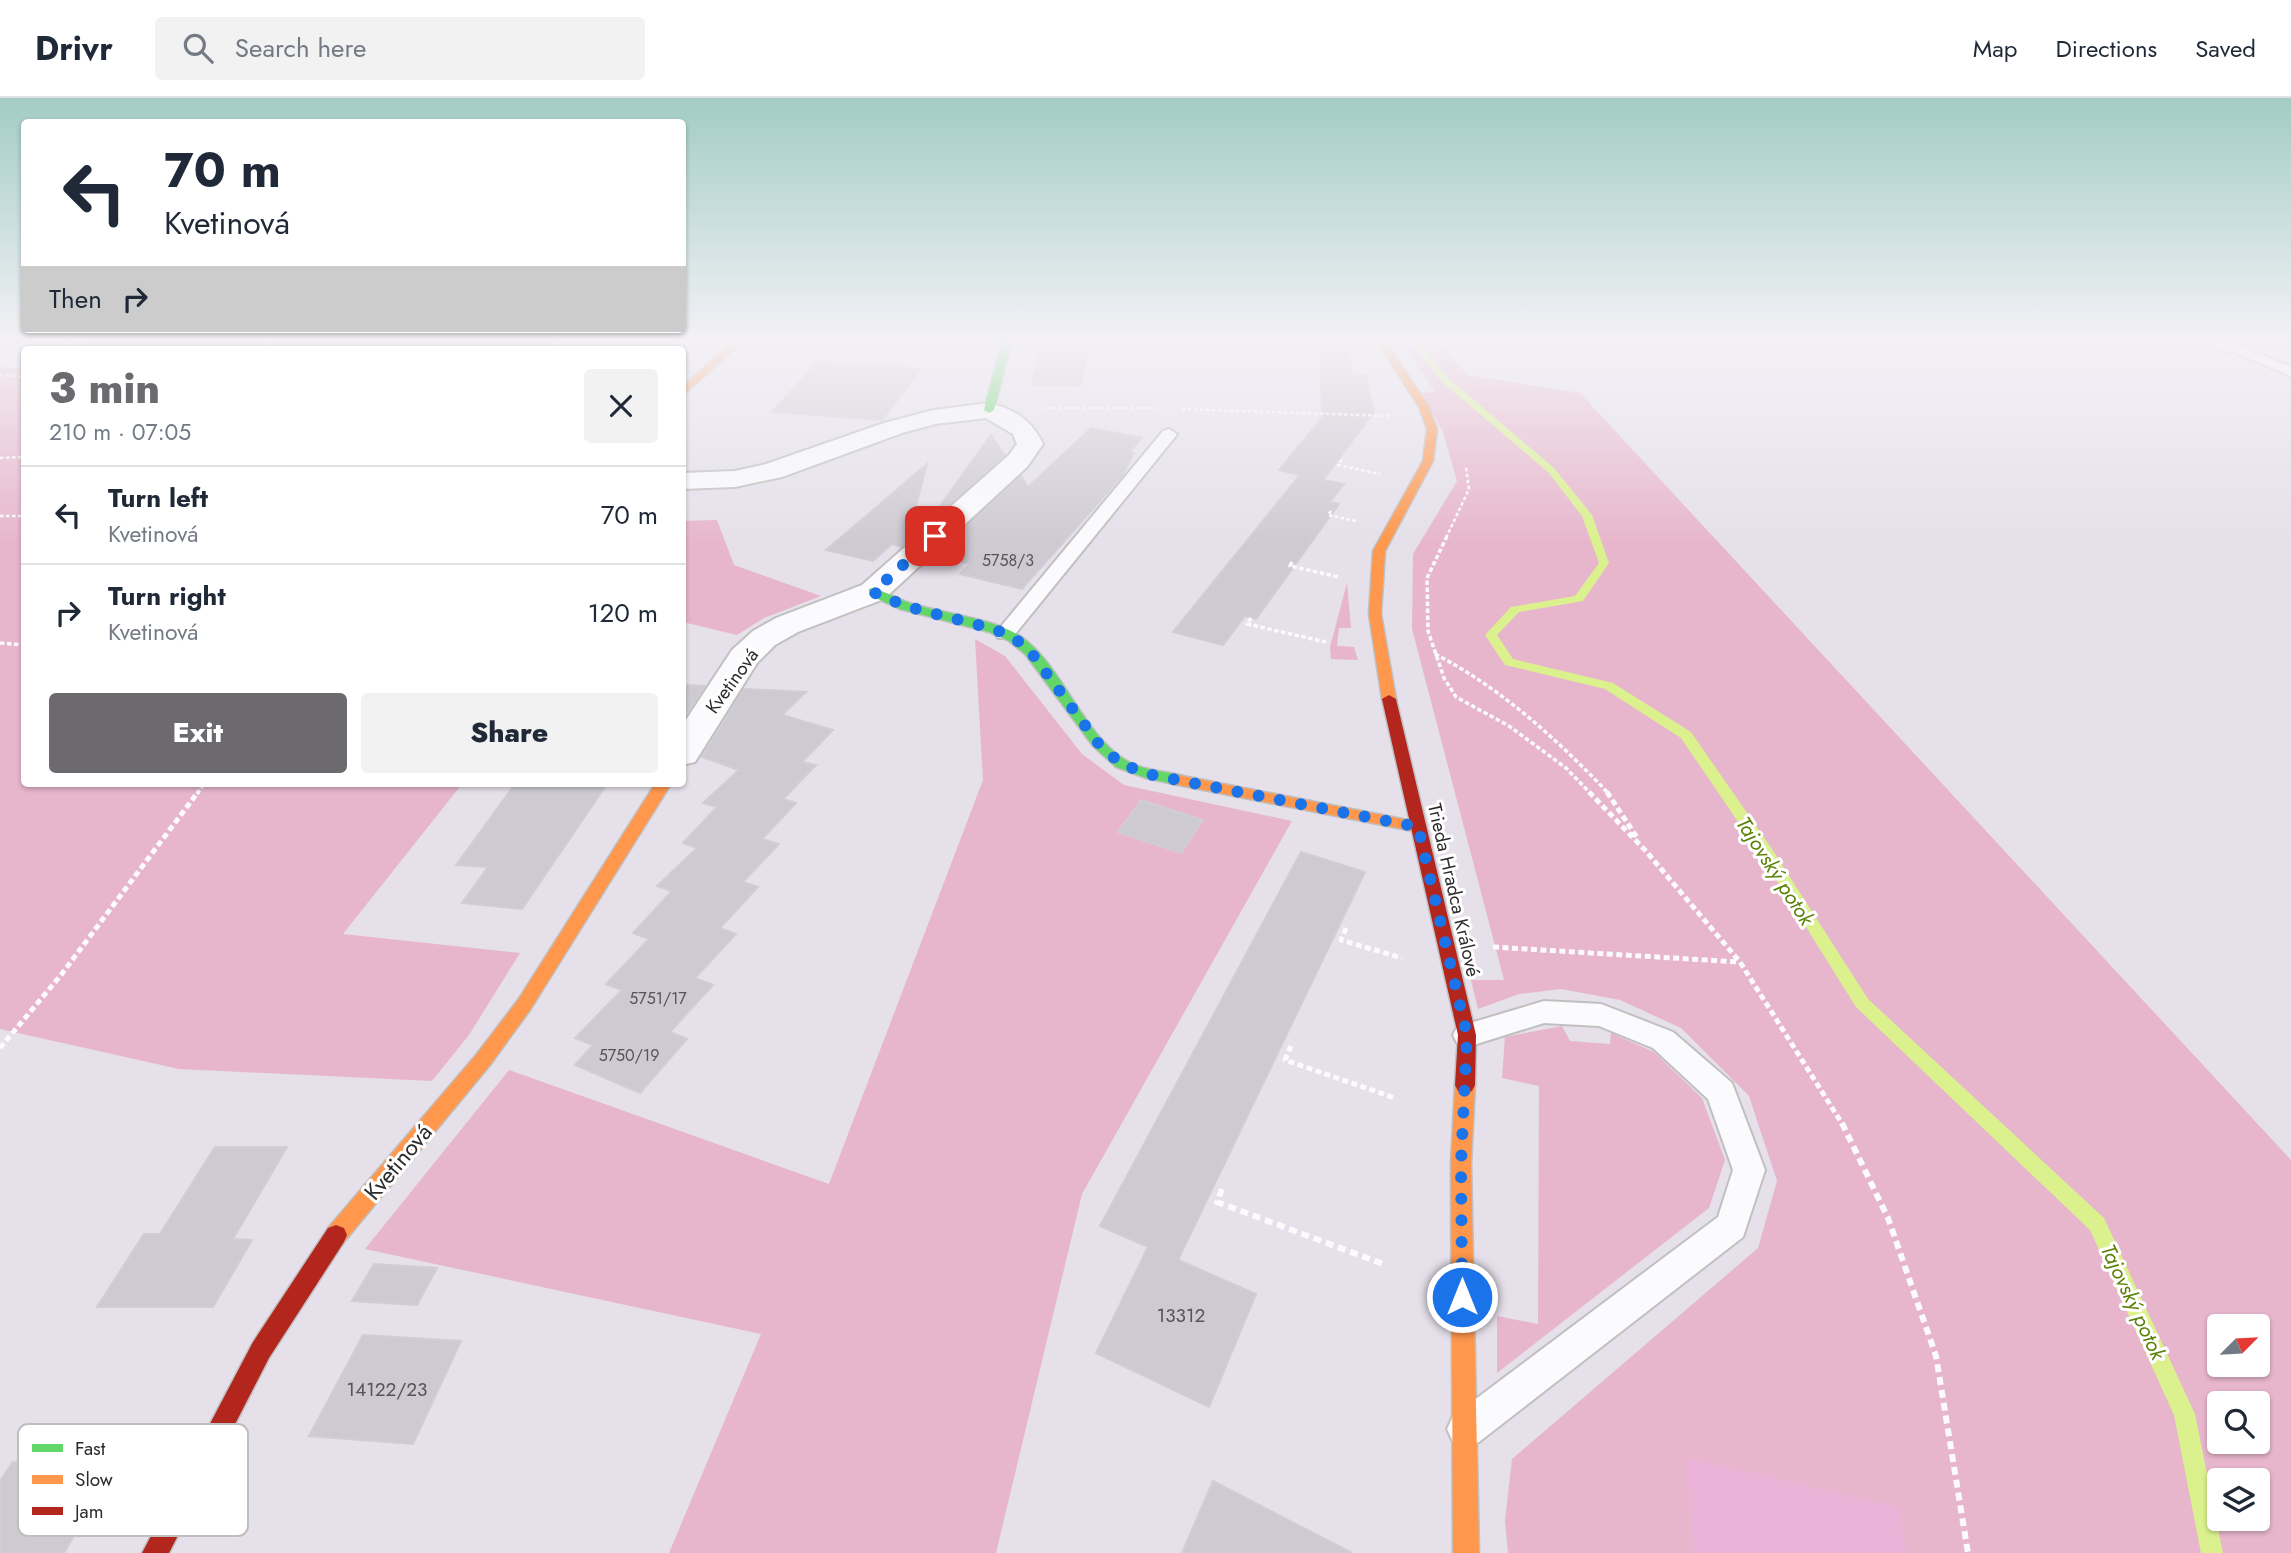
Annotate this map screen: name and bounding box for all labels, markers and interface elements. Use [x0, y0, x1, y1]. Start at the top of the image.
search box [155, 17, 645, 80]
text: Drivr [35, 25, 113, 72]
icon: search [179, 29, 217, 67]
text: Search here [235, 29, 366, 67]
text: Map [1973, 31, 2018, 66]
text: Directions [2056, 31, 2157, 66]
text: Saved [2195, 31, 2256, 66]
text: 70 m [164, 135, 281, 205]
icon: left [49, 147, 140, 238]
text: Kvetinová [164, 200, 290, 246]
text: Then [49, 280, 102, 318]
icon: right [116, 280, 154, 318]
text: 3 min [49, 358, 160, 419]
button: close [584, 369, 658, 443]
text: 210 m · 07:05 [49, 415, 191, 449]
text: Turn left [108, 479, 208, 517]
icon: left [49, 496, 87, 534]
text: 70 m [601, 496, 658, 534]
pin [905, 506, 965, 566]
text: Kvetinová [108, 517, 199, 551]
icon: arrive [916, 517, 954, 555]
house number: 5758/3 [982, 549, 1034, 572]
text: Turn right [108, 577, 226, 615]
icon: right [49, 594, 87, 632]
text: 120 m [588, 594, 658, 632]
text: Kvetinová [108, 615, 199, 649]
street label: Kvetinová [699, 643, 765, 719]
button: Exit [49, 693, 347, 773]
button: Share [361, 693, 658, 773]
street label: Trieda Hradca Králové [1421, 801, 1487, 979]
water label: Tajovský potok [1729, 811, 1822, 932]
house number: 5751/17 [629, 987, 687, 1010]
house number: 5750/19 [599, 1044, 659, 1067]
street label: Kvetinová [356, 1116, 440, 1208]
water label: Tajovský potok [2093, 1239, 2173, 1366]
position arrow [1425, 1260, 1499, 1334]
house number: 13312 [1157, 1302, 1205, 1329]
north arrow [2207, 1314, 2270, 1377]
map controls [2207, 1314, 2270, 1531]
house number: 14122/23 [347, 1376, 427, 1403]
button: search [2207, 1391, 2270, 1454]
legend [18, 1424, 248, 1536]
text: Fast [75, 1435, 106, 1462]
text: Slow [75, 1466, 113, 1493]
button: layers [2207, 1468, 2270, 1531]
text: Jam [72, 1498, 104, 1525]

